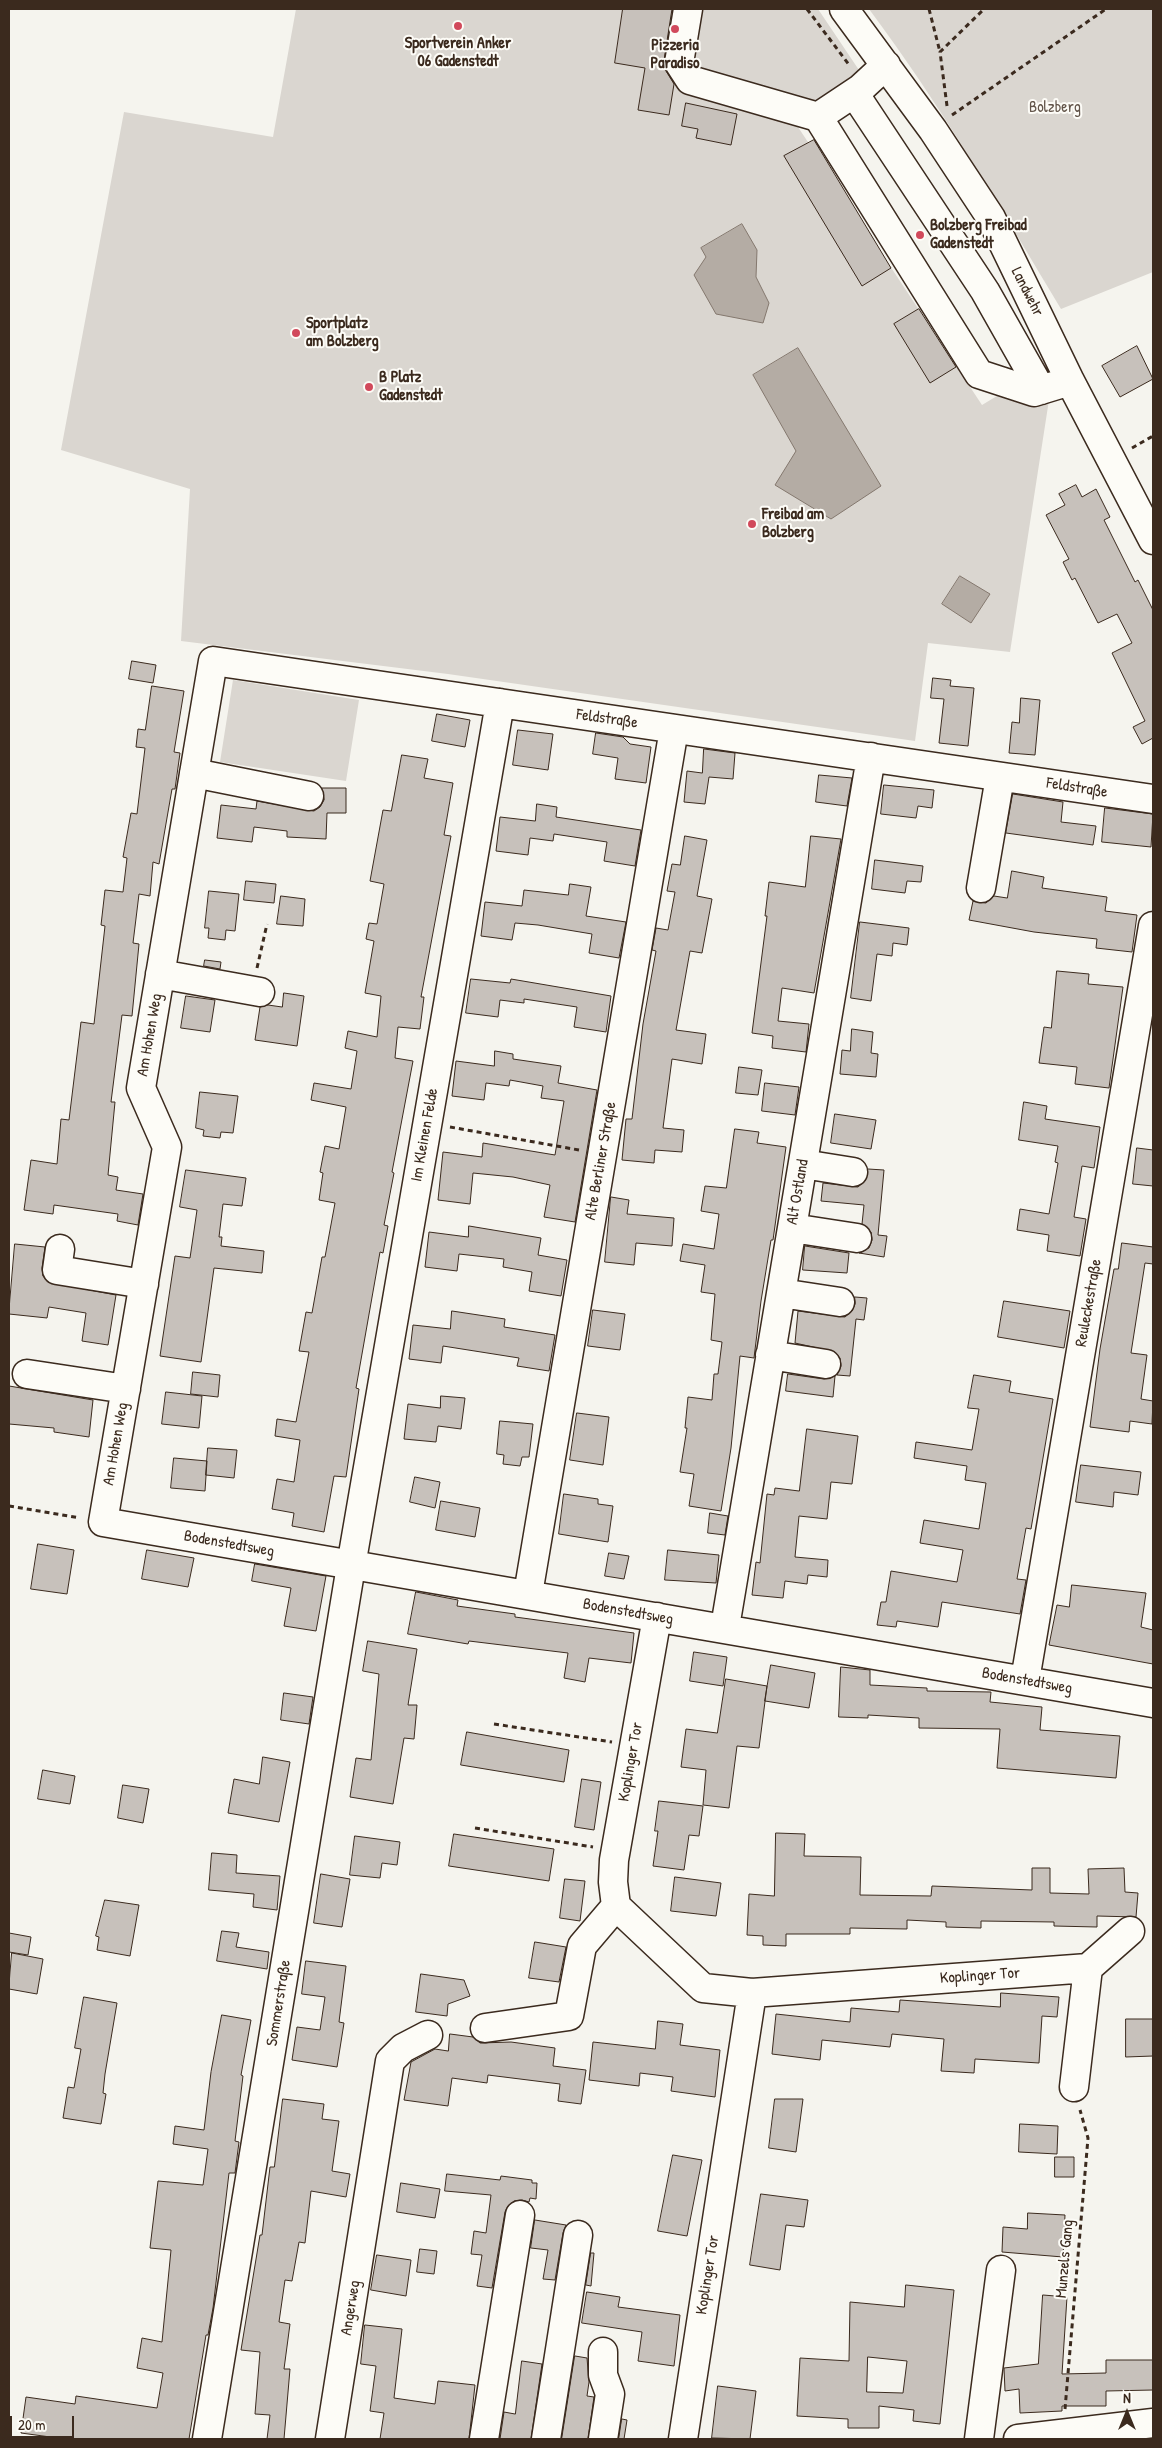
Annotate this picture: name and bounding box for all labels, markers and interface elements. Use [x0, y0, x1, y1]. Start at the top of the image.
marker: Sportverein Anker 06 Gadenstedt [452, 20, 464, 32]
marker: Pizzeria Paradiso [669, 23, 681, 35]
place label: Sportverein Anker 06 Gadenstedt [405, 34, 511, 72]
place label: Pizzeria Paradiso [651, 36, 699, 74]
park label: Bolzberg [1029, 98, 1081, 118]
place label: Bolzberg Freibad Gadenstedt [930, 216, 1027, 254]
marker: Bolzberg Freibad Gadenstedt [914, 229, 926, 241]
street label: Landwehr [1007, 264, 1047, 320]
place label: Sportplatz am Bolzberg [306, 314, 379, 352]
marker: Sportplatz am Bolzberg [290, 327, 302, 339]
place label: B Platz Gadenstedt [379, 368, 443, 406]
marker: B Platz Gadenstedt [363, 381, 375, 393]
place label: Freibad am Bolzberg [762, 505, 824, 543]
marker: Freibad am Bolzberg [746, 518, 758, 530]
street label: Feldstraße [575, 705, 639, 733]
street label: Feldstraße [1045, 774, 1109, 802]
street label: Am Hohen Weg [133, 992, 167, 1078]
street label: Im Kleinen Felde [407, 1087, 443, 1183]
street label: Alte Berliner Straße [581, 1100, 621, 1222]
street label: Alt Ostland [783, 1158, 813, 1226]
street label: Reuleckestraße [1072, 1258, 1106, 1348]
street label: Am Hohen Weg [99, 1401, 133, 1487]
street label: Bodenstedtsweg [182, 1527, 276, 1561]
street label: Bodenstedtsweg [581, 1595, 675, 1629]
street label: Bodenstedtsweg [980, 1664, 1074, 1698]
street label: Koplinger Tor [615, 1721, 647, 1803]
street label: Sommerstraße [263, 1959, 295, 2047]
street label: Koplinger Tor [939, 1964, 1021, 1988]
street label: Munzels Gang [1052, 2219, 1078, 2299]
street label: Koplinger Tor [692, 2234, 724, 2316]
street label: Angerweg [337, 2279, 365, 2337]
north arrow [1102, 2388, 1152, 2438]
text: N [1123, 2388, 1131, 2407]
scale bar [12, 2406, 76, 2438]
text: 20 m [18, 2414, 45, 2435]

